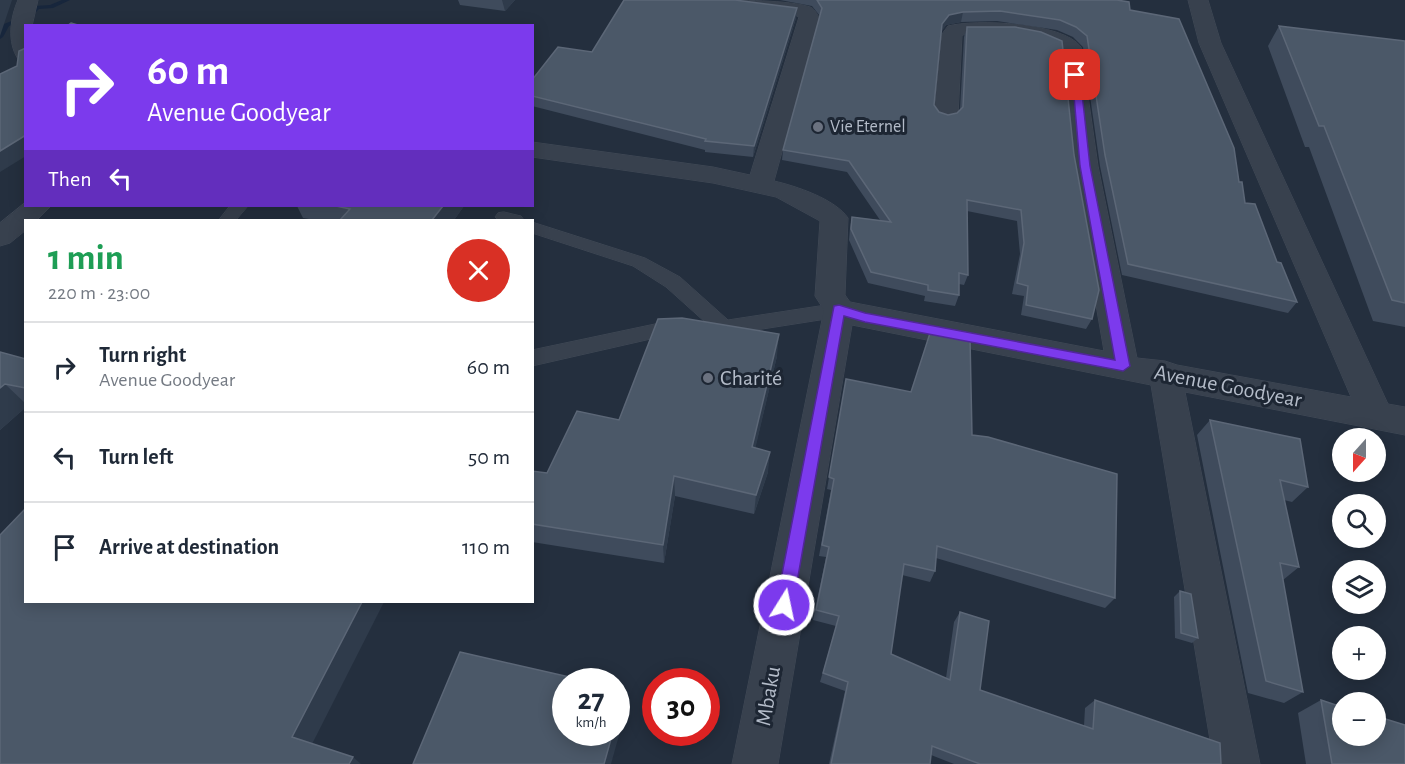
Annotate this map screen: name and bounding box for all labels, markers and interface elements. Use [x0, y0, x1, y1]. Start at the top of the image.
icon: right [48, 48, 126, 126]
pin [1049, 49, 1100, 100]
text: 60 m [147, 50, 229, 92]
icon: arrive [1058, 58, 1091, 91]
text: Avenue Goodyear [147, 99, 331, 126]
place label: Vie Eternel [830, 118, 906, 136]
marker: Vie Eternel [811, 120, 825, 134]
icon: left [104, 162, 137, 195]
text: Then [48, 168, 92, 190]
button: close [447, 239, 510, 302]
text: 1 min [48, 240, 124, 276]
text: 220 m · 23:00 [48, 283, 150, 303]
text: Turn right [99, 344, 186, 366]
icon: right [48, 351, 81, 384]
text: 60 m [467, 356, 510, 378]
street label: Avenue Goodyear [1152, 361, 1304, 411]
place label: Charité [720, 367, 782, 389]
text: Avenue Goodyear [99, 370, 235, 390]
marker: Charité [701, 371, 715, 385]
north arrow [1332, 428, 1386, 482]
map controls [1332, 428, 1386, 746]
icon: left [48, 441, 81, 474]
text: Turn left [99, 446, 173, 468]
text: 50 m [468, 446, 510, 468]
button: search [1332, 494, 1386, 548]
icon: arrive [48, 531, 81, 564]
text: Arrive at destination [99, 536, 279, 558]
text: 110 m [462, 536, 510, 558]
button: layers [1332, 560, 1386, 614]
position arrow [752, 573, 816, 637]
button: + [1332, 626, 1386, 680]
street label: Mbaku [752, 664, 784, 728]
speed limit sign: 30 [642, 668, 720, 746]
text: 27 [577, 685, 605, 715]
button: − [1332, 692, 1386, 746]
text: km/h [576, 715, 606, 730]

